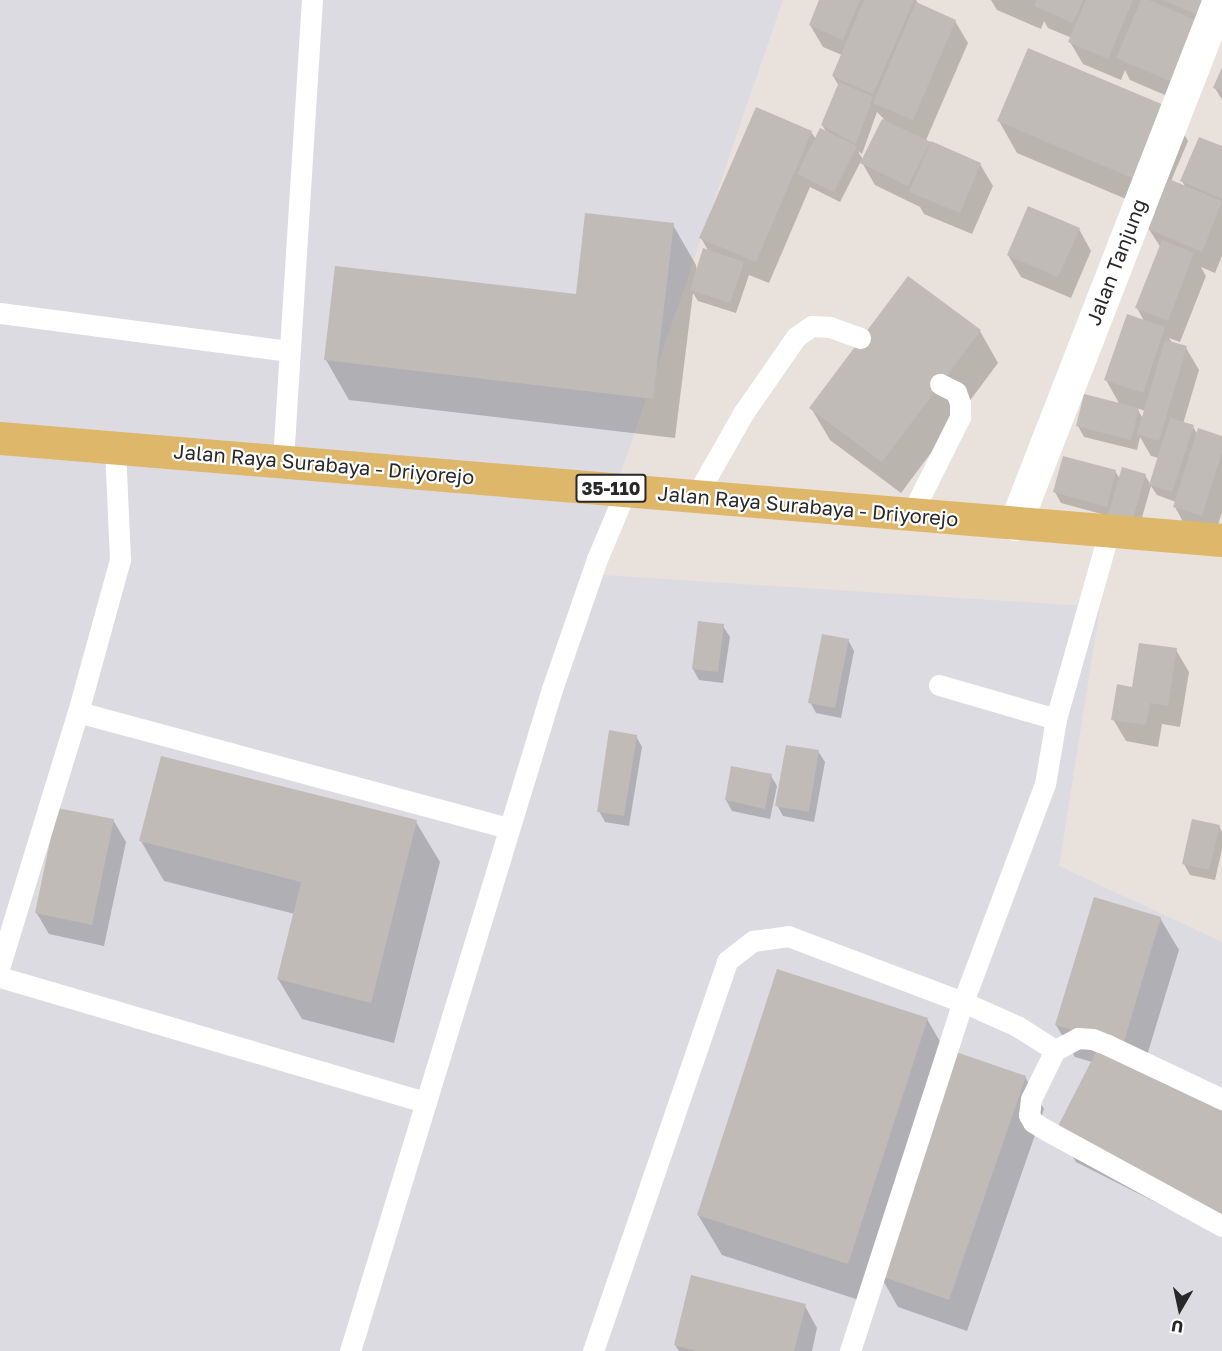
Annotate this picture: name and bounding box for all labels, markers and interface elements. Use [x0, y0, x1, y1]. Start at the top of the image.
street label: Jalan Tanjung [1081, 195, 1151, 329]
street label: Jalan Raya Surabaya - Driyorejo [173, 439, 475, 489]
road number: 35-110 [575, 473, 647, 503]
street label: Jalan Raya Surabaya - Driyorejo [657, 481, 959, 531]
north arrow [1150, 1279, 1210, 1339]
text: U [1170, 1316, 1185, 1338]

